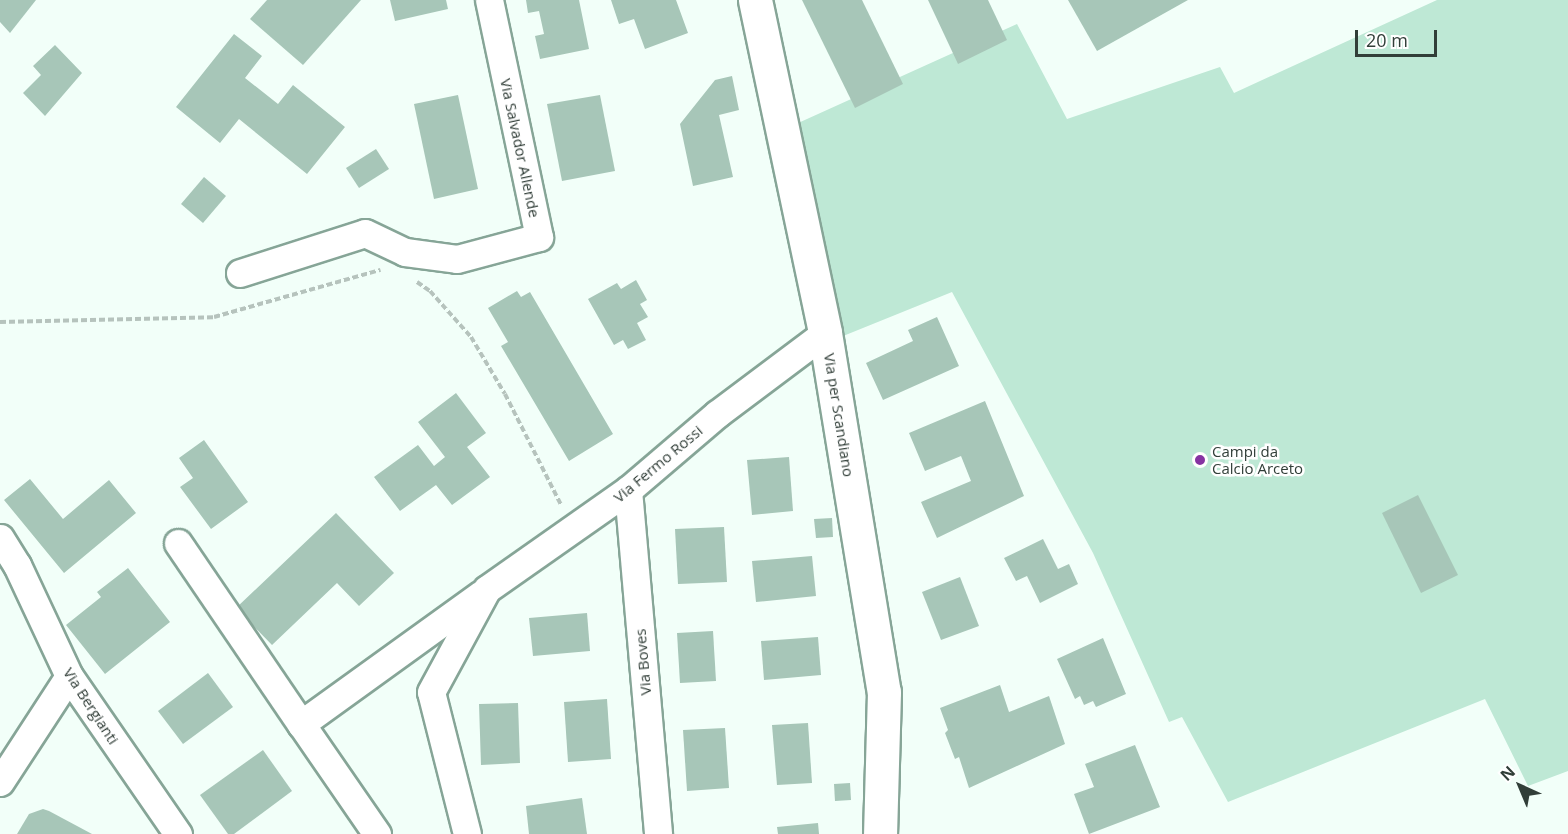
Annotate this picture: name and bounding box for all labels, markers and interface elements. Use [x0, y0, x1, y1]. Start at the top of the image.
scale bar [1358, 18, 1440, 56]
text: 20 m [1366, 28, 1408, 52]
street label: Via Salvador Allende [496, 77, 544, 219]
street label: Via per Scandiano [820, 352, 858, 478]
street label: Via Fermo Rossi [610, 422, 706, 506]
place label: Campi da Calcio Arceto [1212, 442, 1303, 477]
marker: Campi da Calcio Arceto [1193, 453, 1207, 467]
street label: Via Boves [631, 628, 655, 696]
street label: Via Bergianti [60, 664, 122, 748]
north arrow [1490, 756, 1550, 816]
text: N [1495, 761, 1520, 785]

